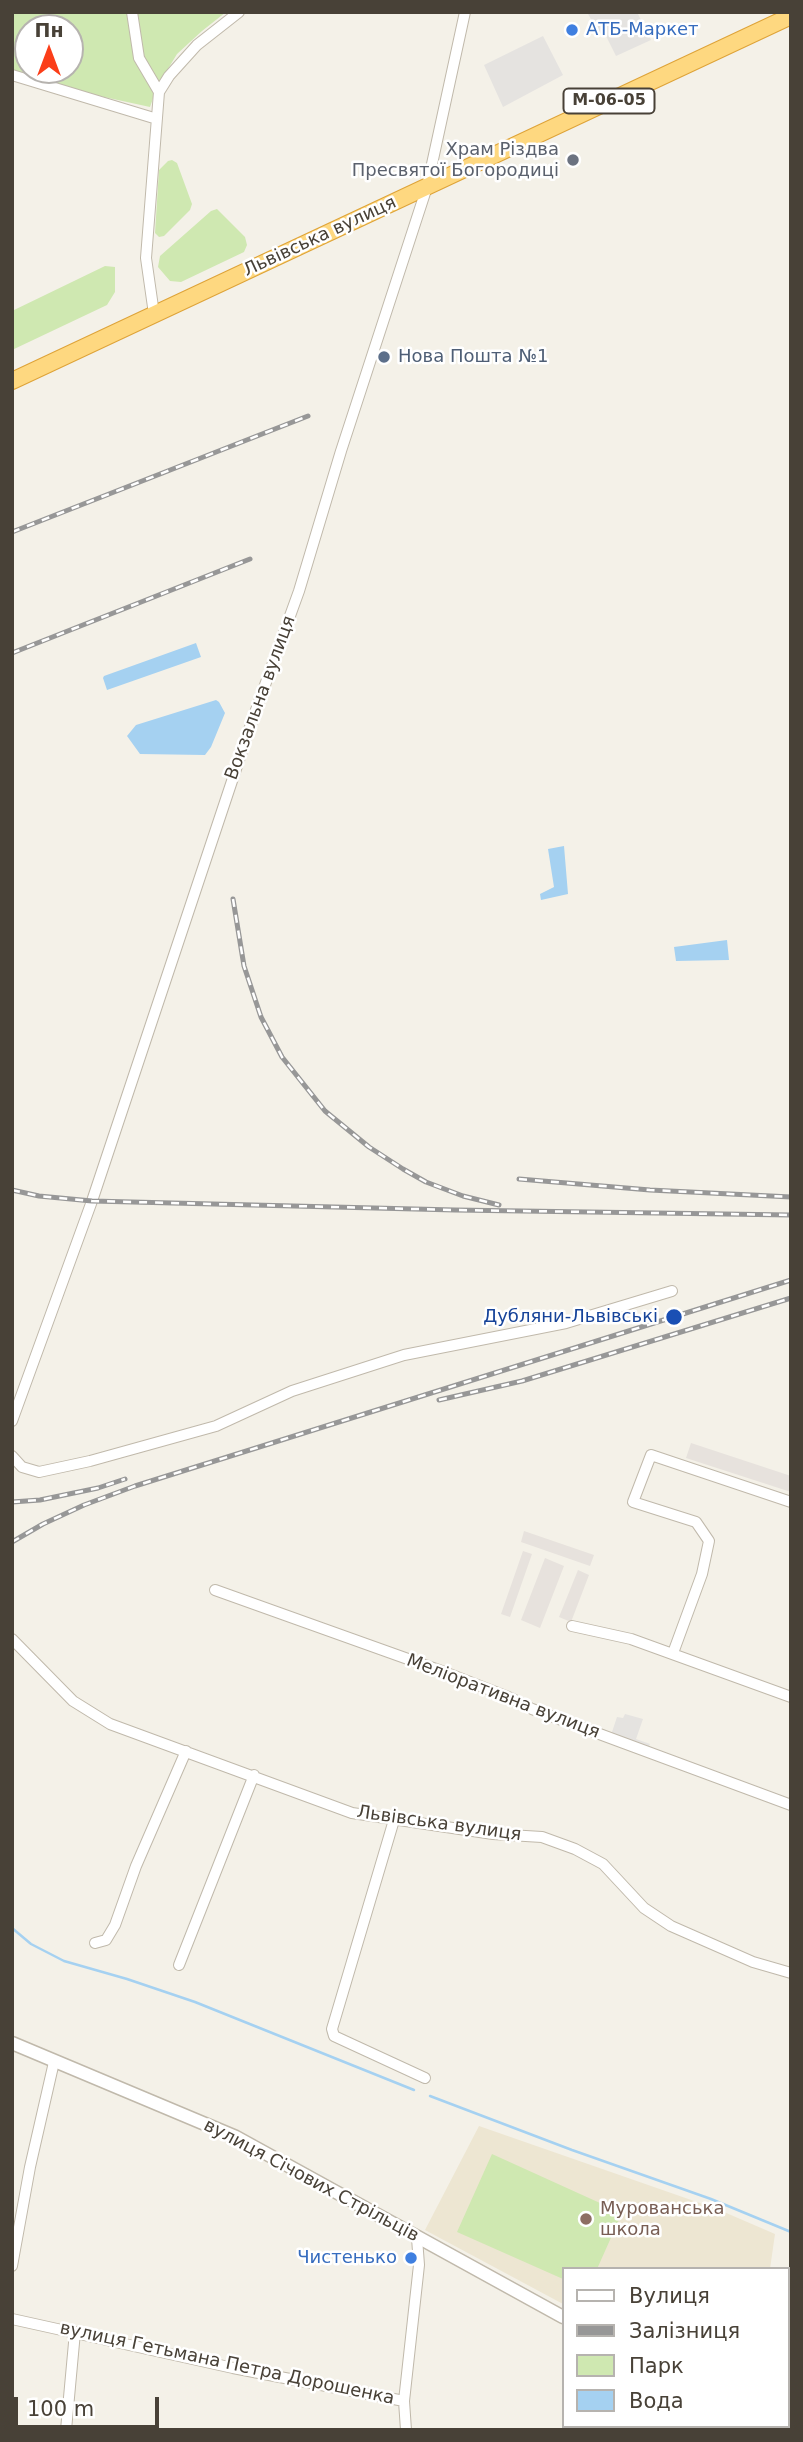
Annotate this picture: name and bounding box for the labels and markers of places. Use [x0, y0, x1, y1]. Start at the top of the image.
place label: АТБ-Маркет [586, 19, 699, 41]
marker: АТБ-Маркет [564, 22, 580, 38]
place label: Храм Різдва Пресвятої Богородиці [352, 139, 559, 182]
marker: Храм Різдва Пресвятої Богородиці [565, 152, 581, 168]
place label: Нова Пошта №1 [398, 346, 548, 368]
marker: Нова Пошта №1 [376, 349, 392, 365]
place label: Дубляни-Львівські [483, 1306, 658, 1328]
marker: Дубляни-Львівські [664, 1307, 684, 1327]
place label: Мурованська школа [600, 2198, 724, 2240]
marker: Мурованська школа [578, 2211, 594, 2227]
place label: Чистенько [297, 2247, 397, 2269]
marker: Чистенько [403, 2250, 419, 2266]

